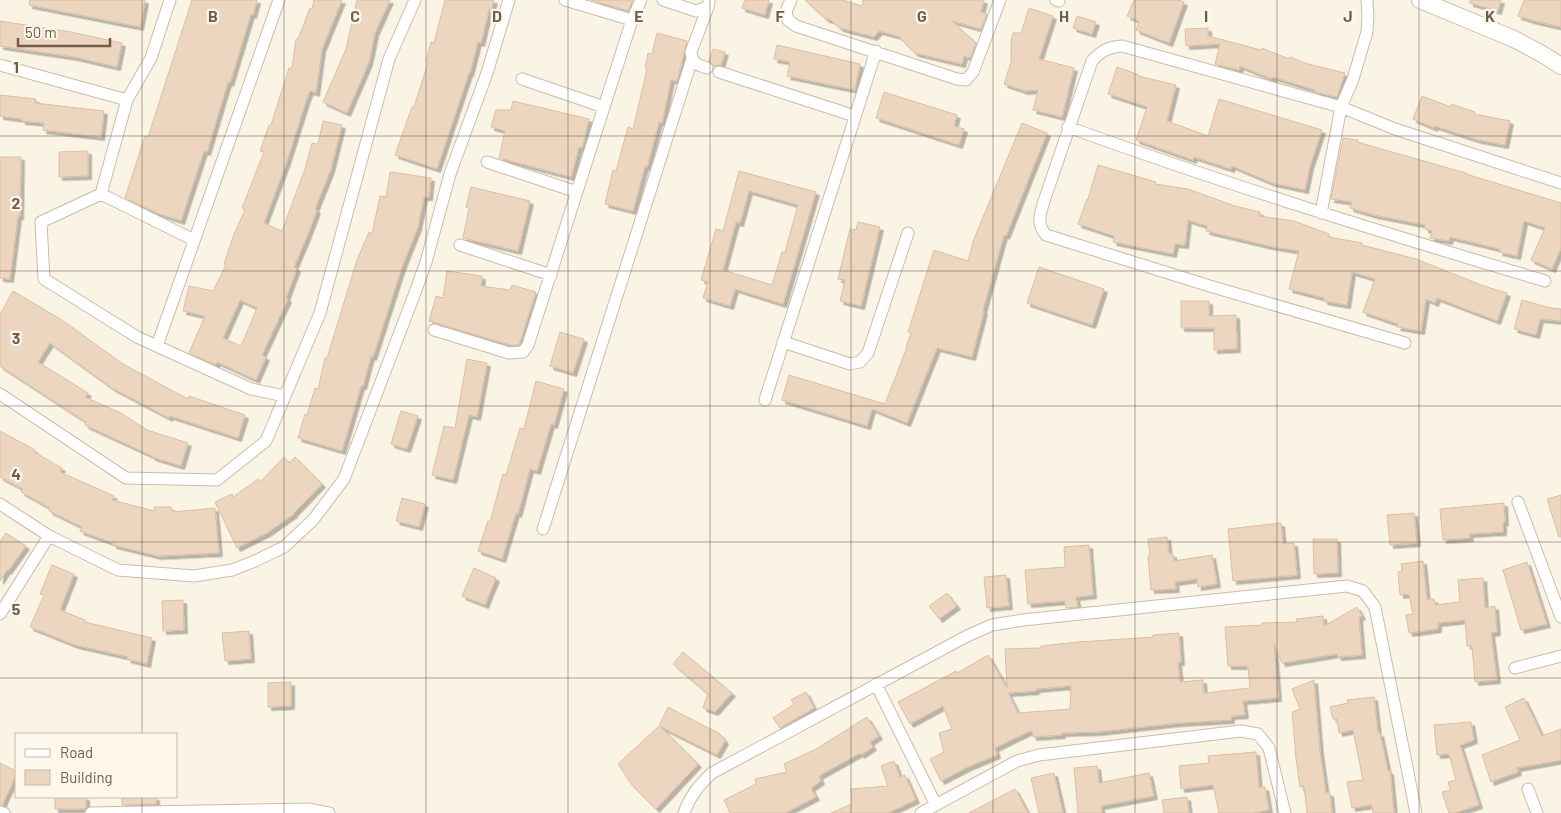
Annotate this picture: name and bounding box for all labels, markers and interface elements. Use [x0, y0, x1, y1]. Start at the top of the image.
text: B [208, 6, 218, 25]
text: C [350, 6, 360, 25]
text: D [492, 6, 502, 25]
text: E [634, 6, 644, 25]
text: F [776, 6, 785, 25]
text: G [917, 6, 927, 25]
text: H [1059, 6, 1069, 25]
text: I [1204, 6, 1208, 25]
text: J [1343, 6, 1353, 25]
text: K [1485, 6, 1495, 25]
scale bar [18, 15, 110, 47]
text: 50 m [25, 23, 57, 41]
text: 1 [13, 57, 19, 76]
text: 2 [12, 193, 21, 212]
text: 3 [12, 328, 20, 347]
text: 4 [11, 464, 21, 483]
text: 5 [12, 599, 21, 618]
legend [15, 733, 178, 798]
text: Road [60, 743, 93, 761]
text: Building [60, 768, 113, 786]

